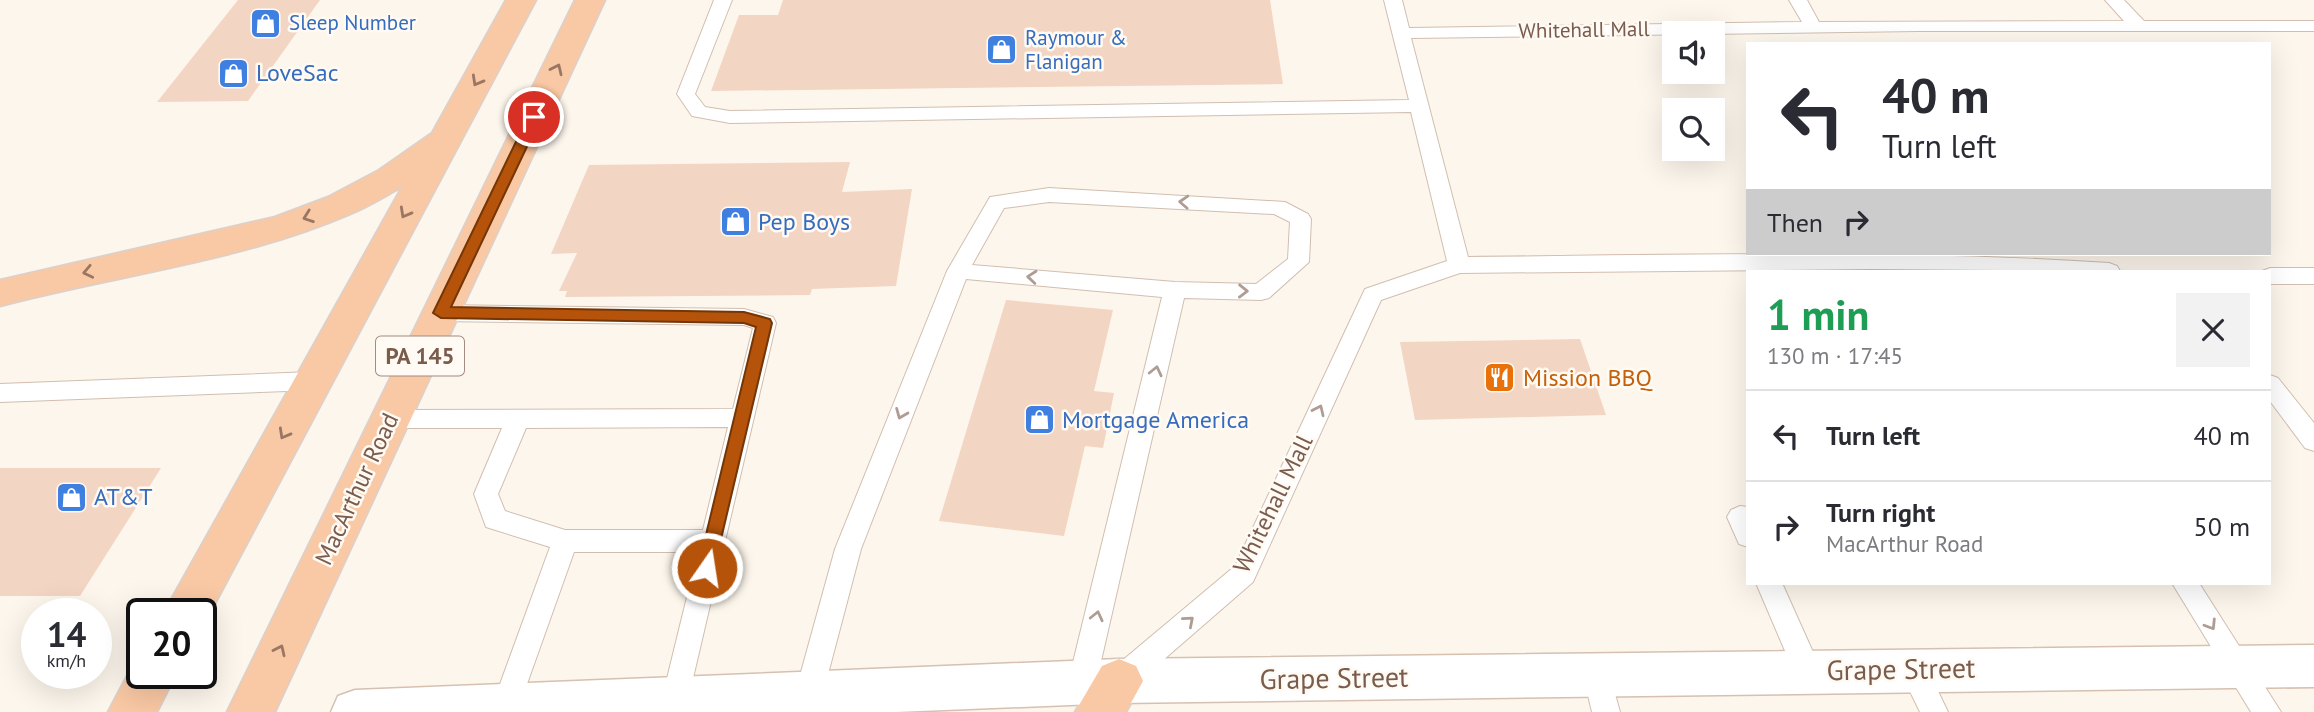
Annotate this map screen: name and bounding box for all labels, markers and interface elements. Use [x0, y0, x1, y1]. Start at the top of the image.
shop icon: Sleep Number [249, 6, 283, 40]
place label: Sleep Number [289, 9, 416, 36]
street label: Whitehall Mall [1518, 15, 1650, 44]
map controls [1662, 21, 1725, 161]
button: sound [1662, 21, 1725, 84]
place label: Raymour & Flanigan [1025, 24, 1127, 75]
shop icon: Raymour & Flanigan [985, 33, 1019, 67]
shop icon: LoveSac [216, 56, 250, 90]
place label: LoveSac [256, 57, 339, 88]
text: 40 m [1882, 63, 1989, 127]
one-way arrow [549, 64, 563, 76]
icon: left [1767, 70, 1858, 161]
one-way arrow [472, 74, 485, 87]
pin [504, 87, 564, 147]
icon: arrive [515, 98, 553, 136]
button: search [1662, 98, 1725, 161]
text: Turn left [1882, 125, 1997, 167]
one-way arrow [1178, 195, 1189, 210]
icon: right [1837, 203, 1875, 241]
shop icon: Pep Boys [718, 205, 752, 239]
one-way arrow [400, 206, 413, 218]
place label: Pep Boys [758, 206, 850, 237]
text: Then [1767, 206, 1823, 239]
one-way arrow [303, 209, 315, 223]
one-way arrow [82, 264, 94, 278]
one-way arrow [1026, 270, 1037, 285]
one-way arrow [1238, 284, 1249, 299]
text: 1 min [1767, 287, 1869, 342]
button: close [2176, 293, 2250, 367]
road number: PA 145 [376, 336, 464, 376]
text: 130 m · 17:45 [1767, 341, 1903, 370]
restaurant icon: Mission BBQ [1483, 361, 1517, 395]
place label: Mission BBQ [1523, 362, 1652, 393]
one-way arrow [1148, 365, 1162, 377]
shop icon: Mortgage America [1022, 403, 1056, 437]
place label: Mortgage America [1062, 404, 1249, 435]
one-way arrow [1310, 405, 1324, 417]
one-way arrow [896, 407, 910, 419]
street label: MacArthur Road [308, 408, 405, 570]
icon: left [1767, 417, 1805, 455]
text: Turn left [1826, 419, 1920, 452]
text: 40 m [2194, 419, 2250, 452]
one-way arrow [279, 427, 292, 439]
street label: Whitehall Mall [1226, 430, 1319, 578]
shop icon: AT&T [54, 480, 88, 514]
place label: AT&T [94, 481, 153, 512]
text: Turn right [1826, 496, 1935, 529]
icon: right [1767, 508, 1805, 546]
text: 50 m [2194, 510, 2250, 543]
text: MacArthur Road [1826, 529, 1983, 558]
position arrow [670, 531, 744, 605]
speed limit sign: 20 [126, 598, 217, 689]
one-way arrow [1089, 610, 1104, 622]
text: 14 [47, 611, 86, 657]
one-way arrow [1181, 617, 1194, 629]
one-way arrow [2203, 617, 2216, 630]
one-way arrow [272, 645, 286, 657]
text: km/h [47, 649, 86, 672]
street label: Grape Street [1826, 649, 1976, 688]
street label: Grape Street [1259, 658, 1409, 697]

